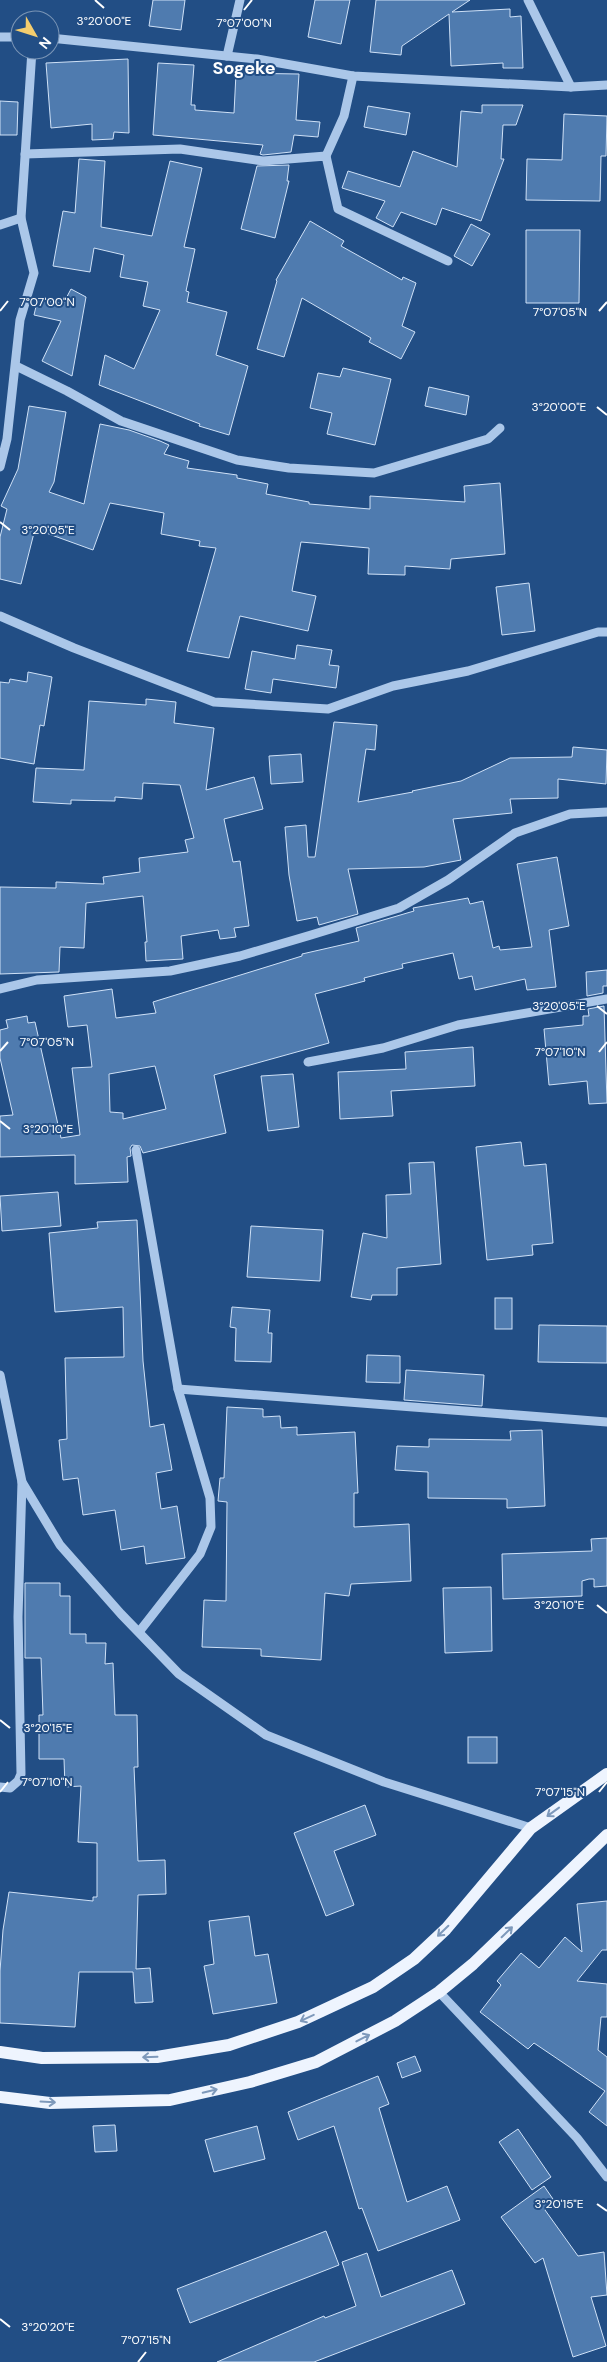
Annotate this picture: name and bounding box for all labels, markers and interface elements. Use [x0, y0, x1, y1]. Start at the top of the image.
north arrow [10, 10, 60, 60]
text: 3°20'00"E [77, 13, 132, 29]
text: 7°07'00"N [216, 15, 272, 31]
text: N [35, 34, 55, 53]
district label: Sogeke [213, 56, 276, 80]
text: 7°07'00"N [19, 294, 75, 310]
text: 7°07'05"N [533, 304, 587, 320]
text: 3°20'00"E [532, 399, 587, 415]
text: 3°20'05"E [21, 522, 75, 538]
text: 3°20'05"E [532, 998, 586, 1014]
text: 7°07'05"N [20, 1034, 74, 1050]
text: 7°07'10"N [535, 1044, 585, 1060]
text: 3°20'10"E [23, 1121, 73, 1137]
text: 3°20'10"E [534, 1597, 584, 1613]
text: 3°20'15"E [23, 1720, 73, 1736]
text: 7°07'10"N [22, 1774, 72, 1790]
text: 7°07'15"N [535, 1784, 585, 1800]
one-way arrow [547, 1807, 560, 1818]
one-way arrow [437, 1925, 449, 1937]
one-way arrow [500, 1926, 513, 1938]
one-way arrow [300, 2014, 315, 2023]
one-way arrow [355, 2033, 370, 2043]
one-way arrow [143, 2052, 159, 2062]
one-way arrow [201, 2086, 217, 2095]
one-way arrow [40, 2098, 56, 2107]
text: 3°20'15"E [534, 2196, 584, 2212]
text: 3°20'20"E [21, 2319, 75, 2335]
text: 7°07'15"N [121, 2332, 171, 2348]

